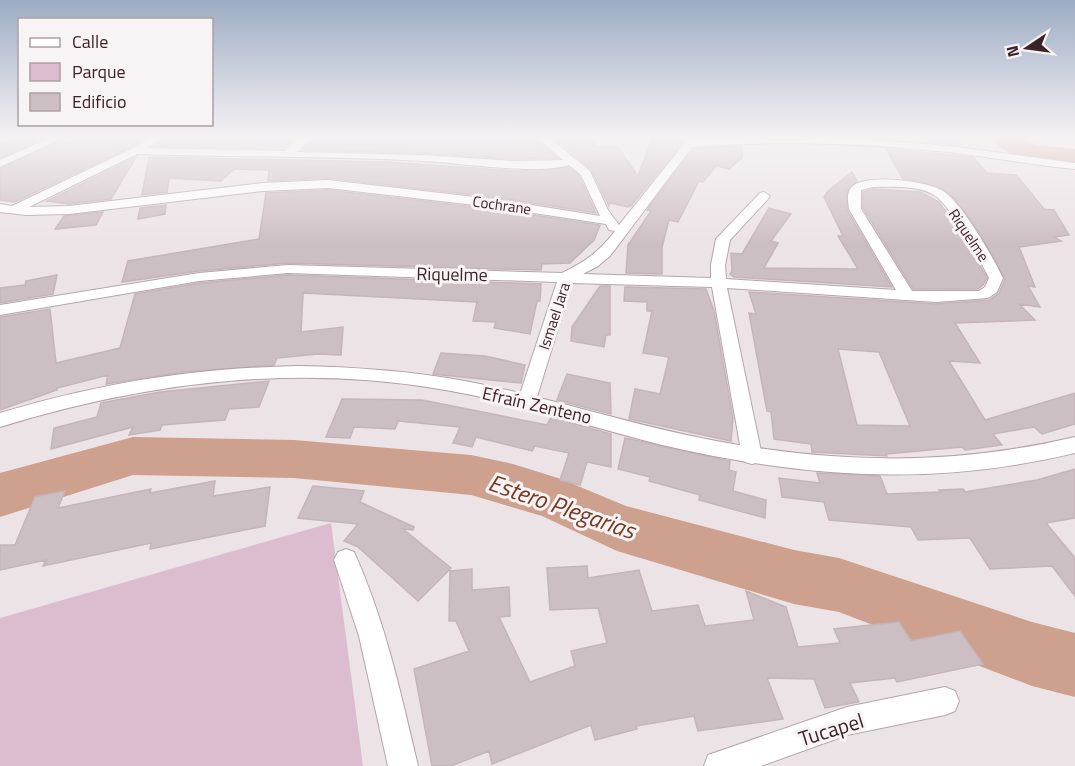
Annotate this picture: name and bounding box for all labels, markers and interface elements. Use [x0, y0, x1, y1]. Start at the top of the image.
legend [18, 18, 213, 126]
north arrow [997, 18, 1057, 78]
text: Calle [72, 28, 108, 55]
text: N [999, 43, 1025, 59]
text: Parque [72, 58, 126, 85]
text: Edificio [72, 88, 126, 115]
street label: Cochrane [471, 190, 533, 220]
street label: Riquelme [943, 204, 995, 266]
street label: Riquelme [416, 260, 488, 288]
street label: Ismael Jara [532, 279, 576, 353]
street label: Efraín Zenteno [480, 379, 594, 431]
water label: Estero Plegarias [484, 464, 642, 548]
street label: Tucapel [794, 704, 868, 754]

